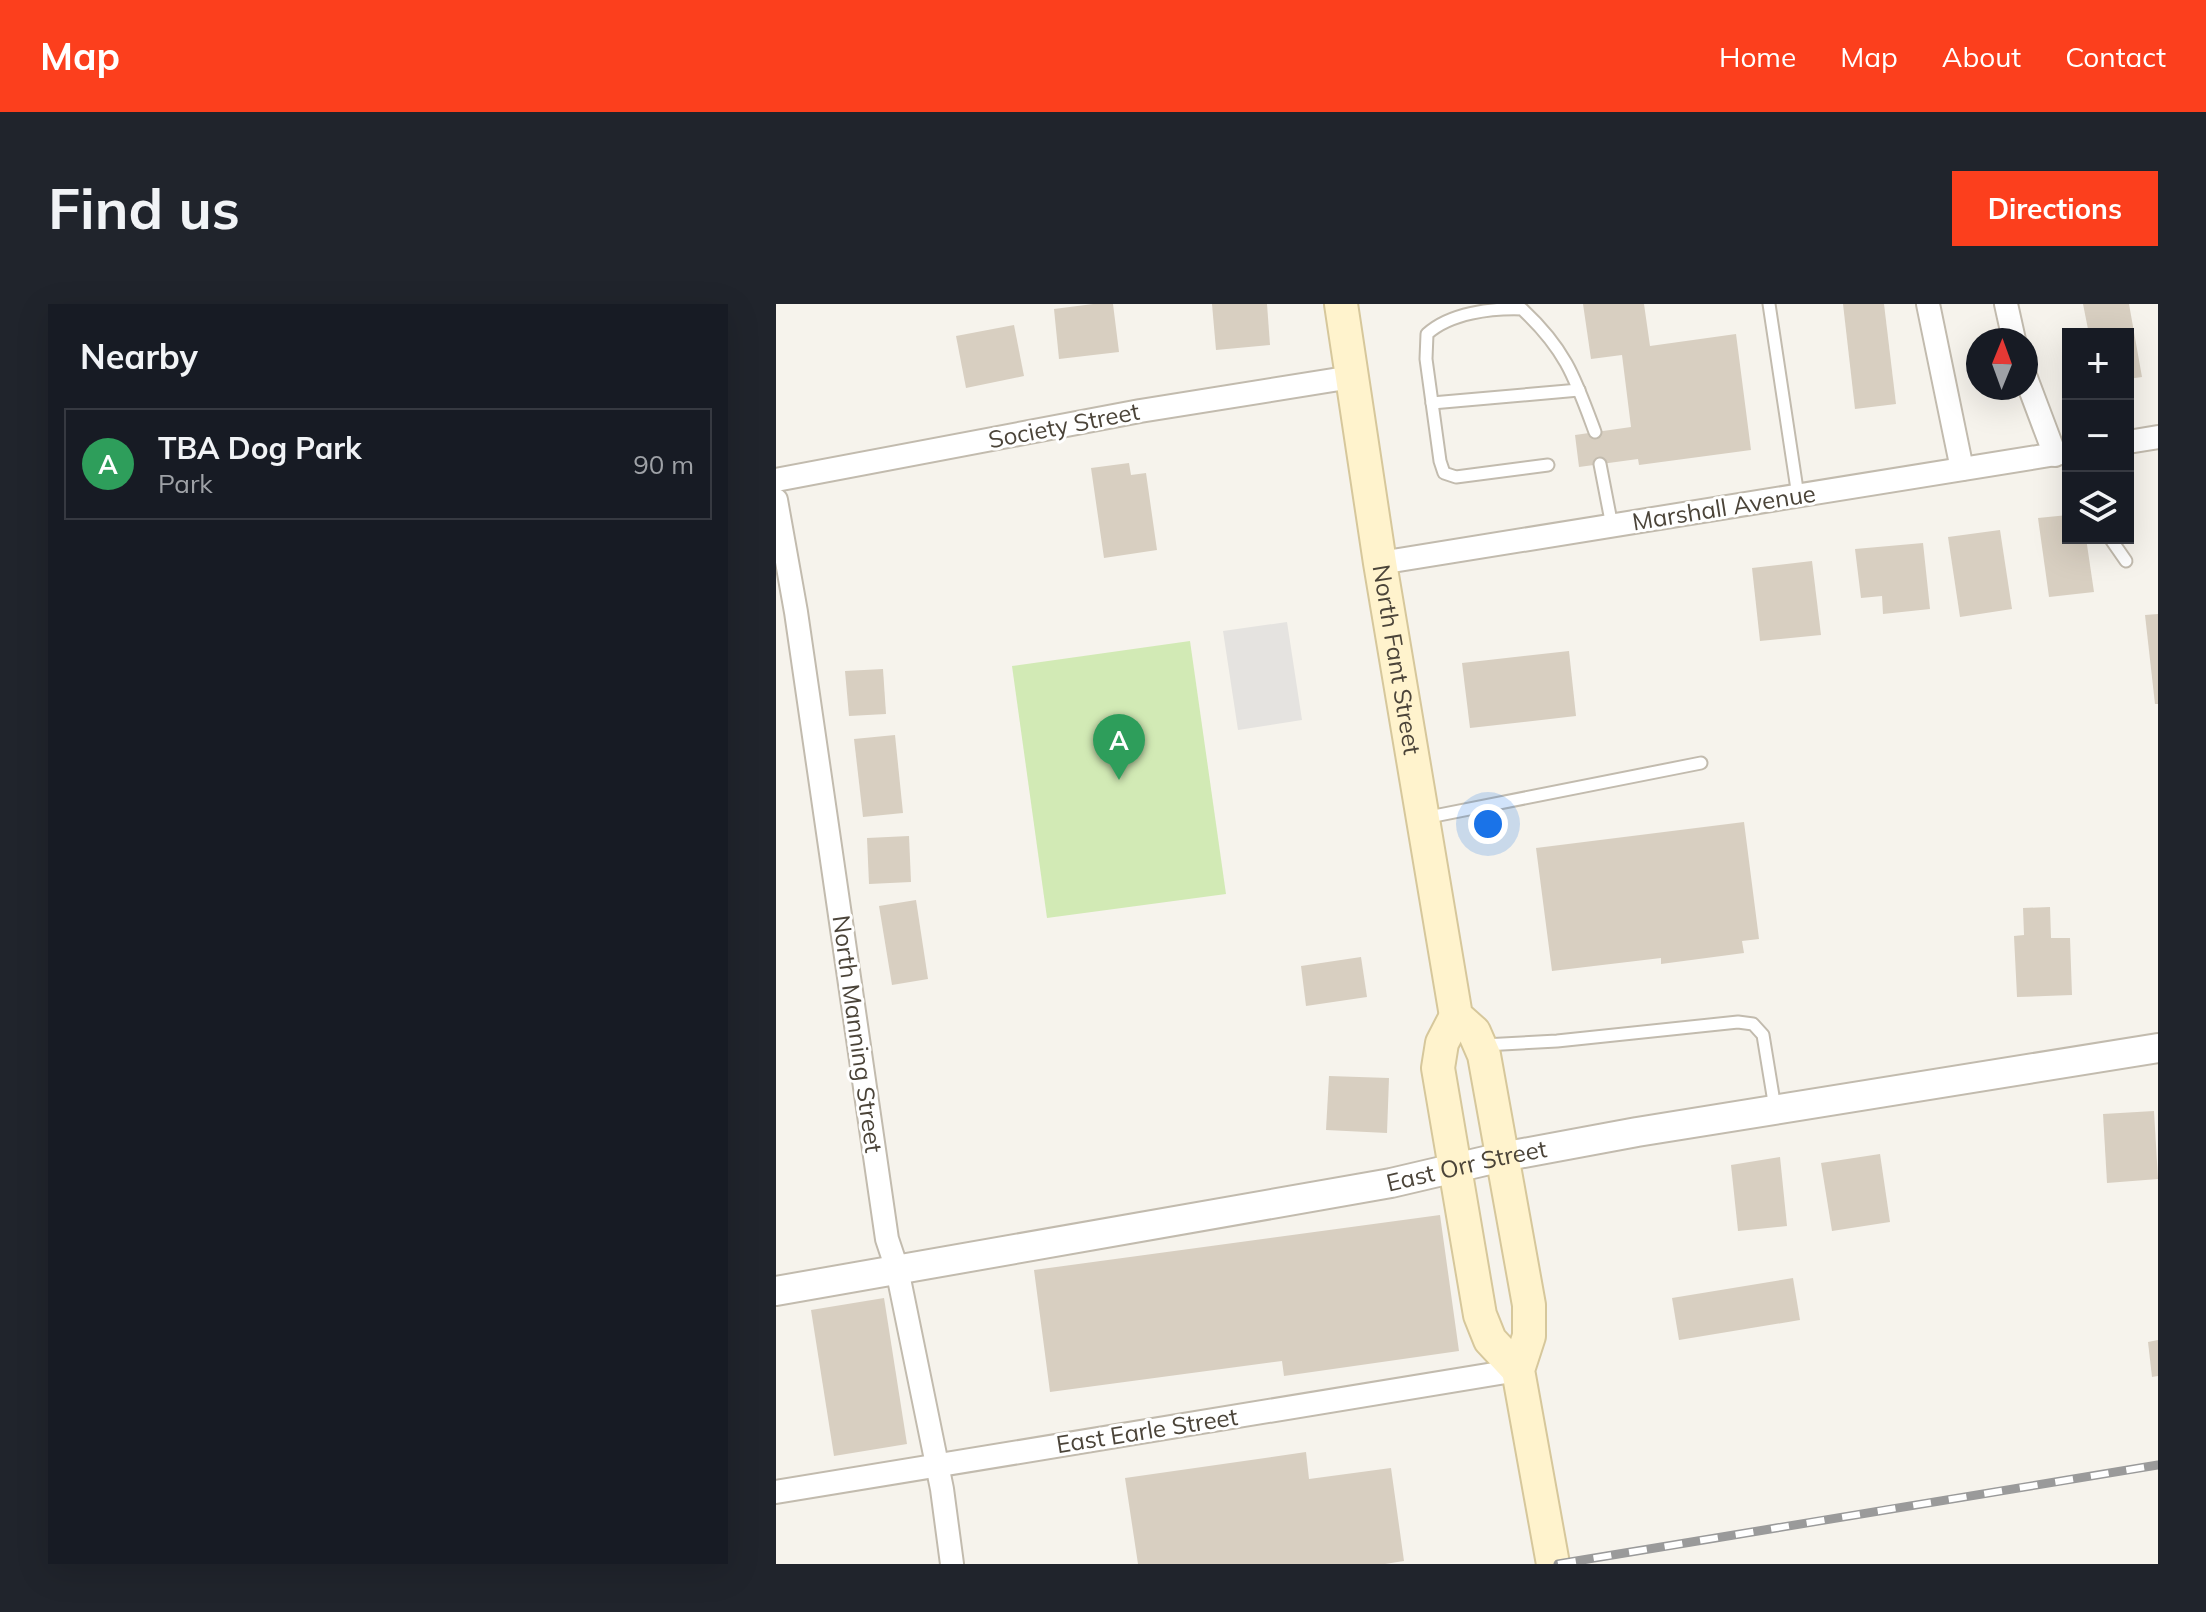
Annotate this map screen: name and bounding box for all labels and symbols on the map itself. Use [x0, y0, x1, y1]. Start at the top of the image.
north arrow [1966, 328, 2038, 400]
street label: Society Street [986, 396, 1142, 454]
street label: Marshall Avenue [1630, 478, 1818, 536]
street label: North Fant Street [1367, 562, 1428, 757]
pin: A [1093, 714, 1145, 780]
your location [1468, 804, 1508, 844]
street label: North Manning Street [826, 913, 890, 1155]
street label: East Orr Street [1383, 1133, 1549, 1198]
street label: East Earle Street [1054, 1401, 1240, 1459]

